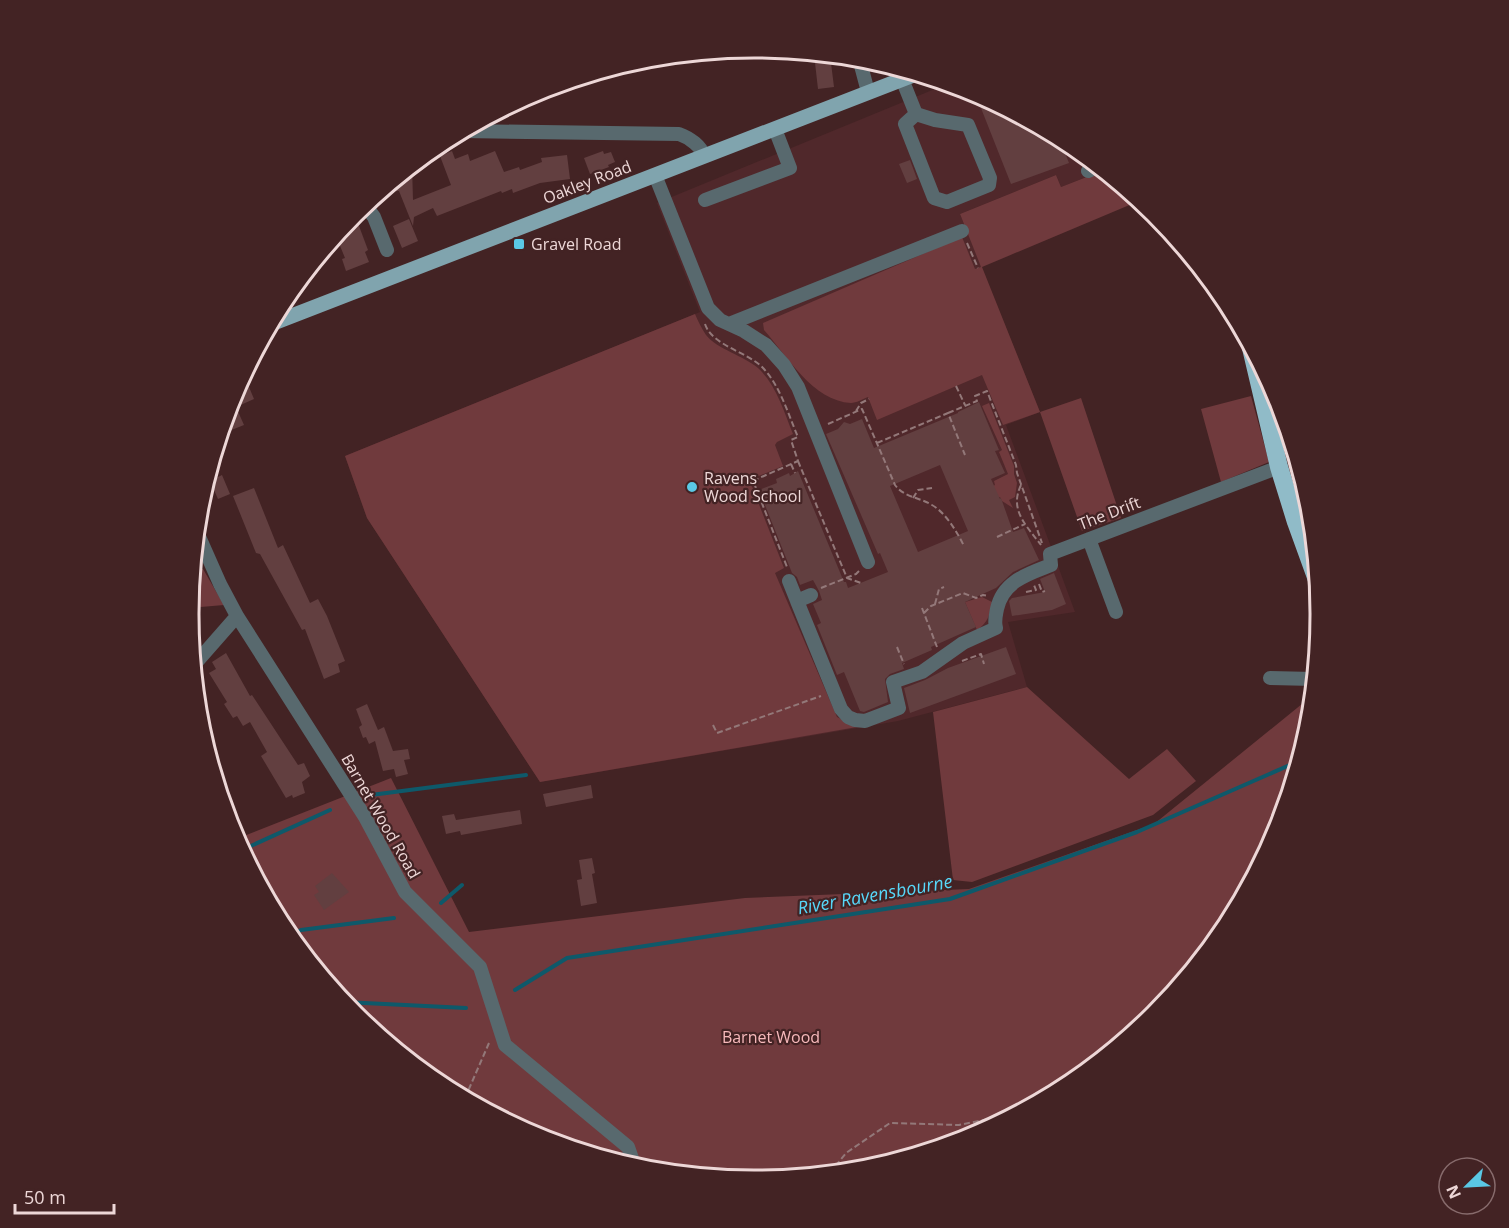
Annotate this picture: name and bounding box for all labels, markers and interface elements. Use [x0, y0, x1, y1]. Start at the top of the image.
street label: Oakley Road [540, 155, 634, 209]
place label: Gravel Road [531, 233, 621, 255]
marker: Gravel Road [512, 237, 526, 251]
place label: Ravens Wood School [704, 467, 802, 507]
marker: Ravens Wood School [685, 480, 699, 494]
street label: The Drift [1075, 491, 1144, 535]
street label: Barnet Wood Road [336, 750, 426, 882]
water label: River Ravensbourne [795, 869, 954, 919]
park label: Barnet Wood [722, 1026, 820, 1048]
north arrow [1437, 1156, 1497, 1216]
scale bar [15, 1177, 114, 1215]
text: N [1441, 1182, 1466, 1203]
text: 50 m [24, 1185, 66, 1209]

